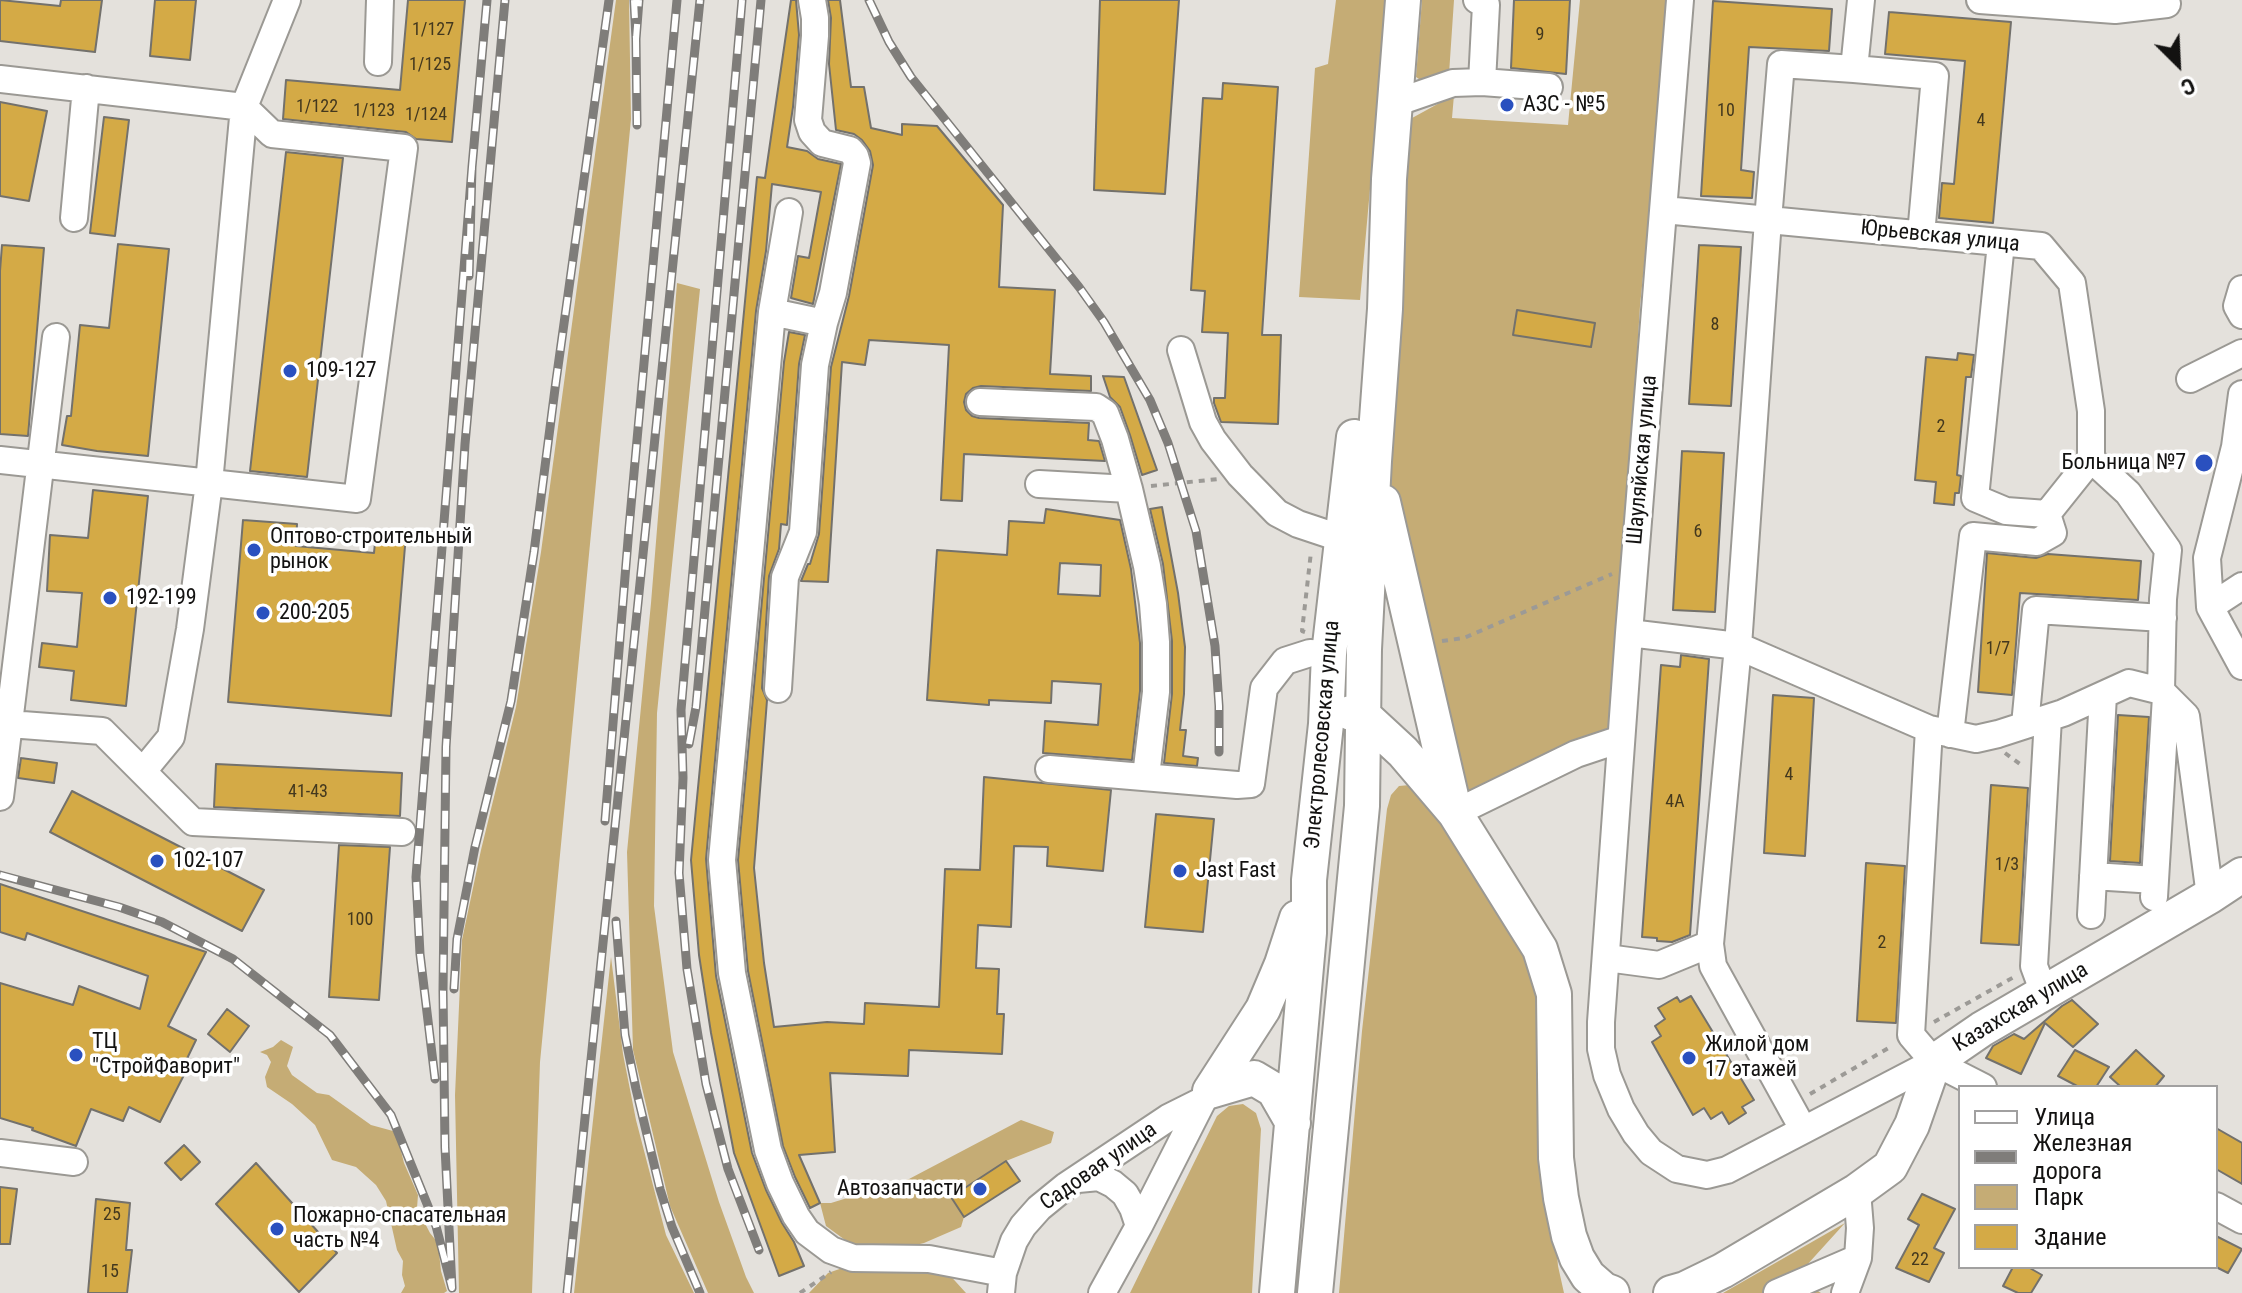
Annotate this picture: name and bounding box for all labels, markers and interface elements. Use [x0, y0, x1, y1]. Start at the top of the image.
house number: 1/127 [412, 19, 454, 41]
house number: 9 [1536, 24, 1544, 46]
north arrow [2138, 24, 2218, 104]
house number: 1/125 [409, 54, 451, 76]
text: С [2177, 72, 2199, 100]
place label: АЗС - №5 [1523, 92, 1605, 118]
house number: 1/122 [296, 96, 338, 118]
marker: АЗС - №5 [1498, 96, 1516, 114]
house number: 1/123 [353, 100, 395, 122]
house number: 10 [1717, 100, 1735, 122]
house number: 1/124 [405, 104, 447, 126]
house number: 4 [1977, 110, 1985, 132]
street label: Юрьевская улица [1859, 216, 2021, 258]
house number: 8 [1711, 314, 1719, 336]
place label: 109-127 [306, 358, 377, 384]
marker: 109-127 [281, 362, 299, 380]
street label: Шауляйская улица [1622, 374, 1664, 546]
house number: 2 [1937, 416, 1945, 438]
place label: Больница №7 [2061, 450, 2186, 476]
marker: Больница №7 [2193, 452, 2215, 474]
house number: 6 [1694, 521, 1702, 543]
place label: Оптово-строительный рынок [270, 524, 472, 576]
marker: Оптово-строительный рынок [245, 541, 263, 559]
place label: 192-199 [126, 585, 197, 611]
marker: 192-199 [101, 589, 119, 607]
place label: 200-205 [279, 600, 350, 626]
marker: 200-205 [254, 604, 272, 622]
street label: Электролесовская улица [1300, 619, 1346, 851]
house number: 1/7 [1986, 638, 2010, 660]
house number: 4 [1785, 764, 1793, 786]
house number: 41-43 [288, 781, 328, 803]
house number: 4А [1665, 791, 1685, 813]
place label: 102-107 [173, 848, 244, 874]
marker: 102-107 [148, 852, 166, 870]
house number: 1/3 [1995, 854, 2019, 876]
place label: Jast Fast [1196, 858, 1276, 884]
marker: Jast Fast [1171, 862, 1189, 880]
house number: 100 [347, 909, 373, 931]
house number: 2 [1878, 932, 1886, 954]
street label: Казахская улица [1949, 957, 2093, 1059]
place label: ТЦ "СтройФаворит" [92, 1029, 240, 1080]
place label: Жилой дом 17 этажей [1705, 1032, 1809, 1084]
marker: ТЦ "СтройФаворит" [67, 1046, 85, 1064]
marker: Жилой дом 17 этажей [1680, 1049, 1698, 1067]
legend [1958, 1085, 2218, 1269]
text: Улица [2034, 1103, 2095, 1131]
street label: Садовая улица [1036, 1117, 1162, 1217]
text: Железная дорога [2033, 1129, 2132, 1185]
place label: Автозапчасти [837, 1176, 964, 1202]
marker: Автозапчасти [971, 1180, 989, 1198]
text: Парк [2034, 1183, 2084, 1211]
place label: Пожарно-спасательная часть №4 [293, 1203, 506, 1254]
house number: 25 [103, 1204, 121, 1226]
marker: Пожарно-спасательная часть №4 [268, 1220, 286, 1238]
text: Здание [2034, 1223, 2106, 1251]
house number: 22 [1911, 1249, 1929, 1271]
house number: 15 [101, 1261, 119, 1283]

